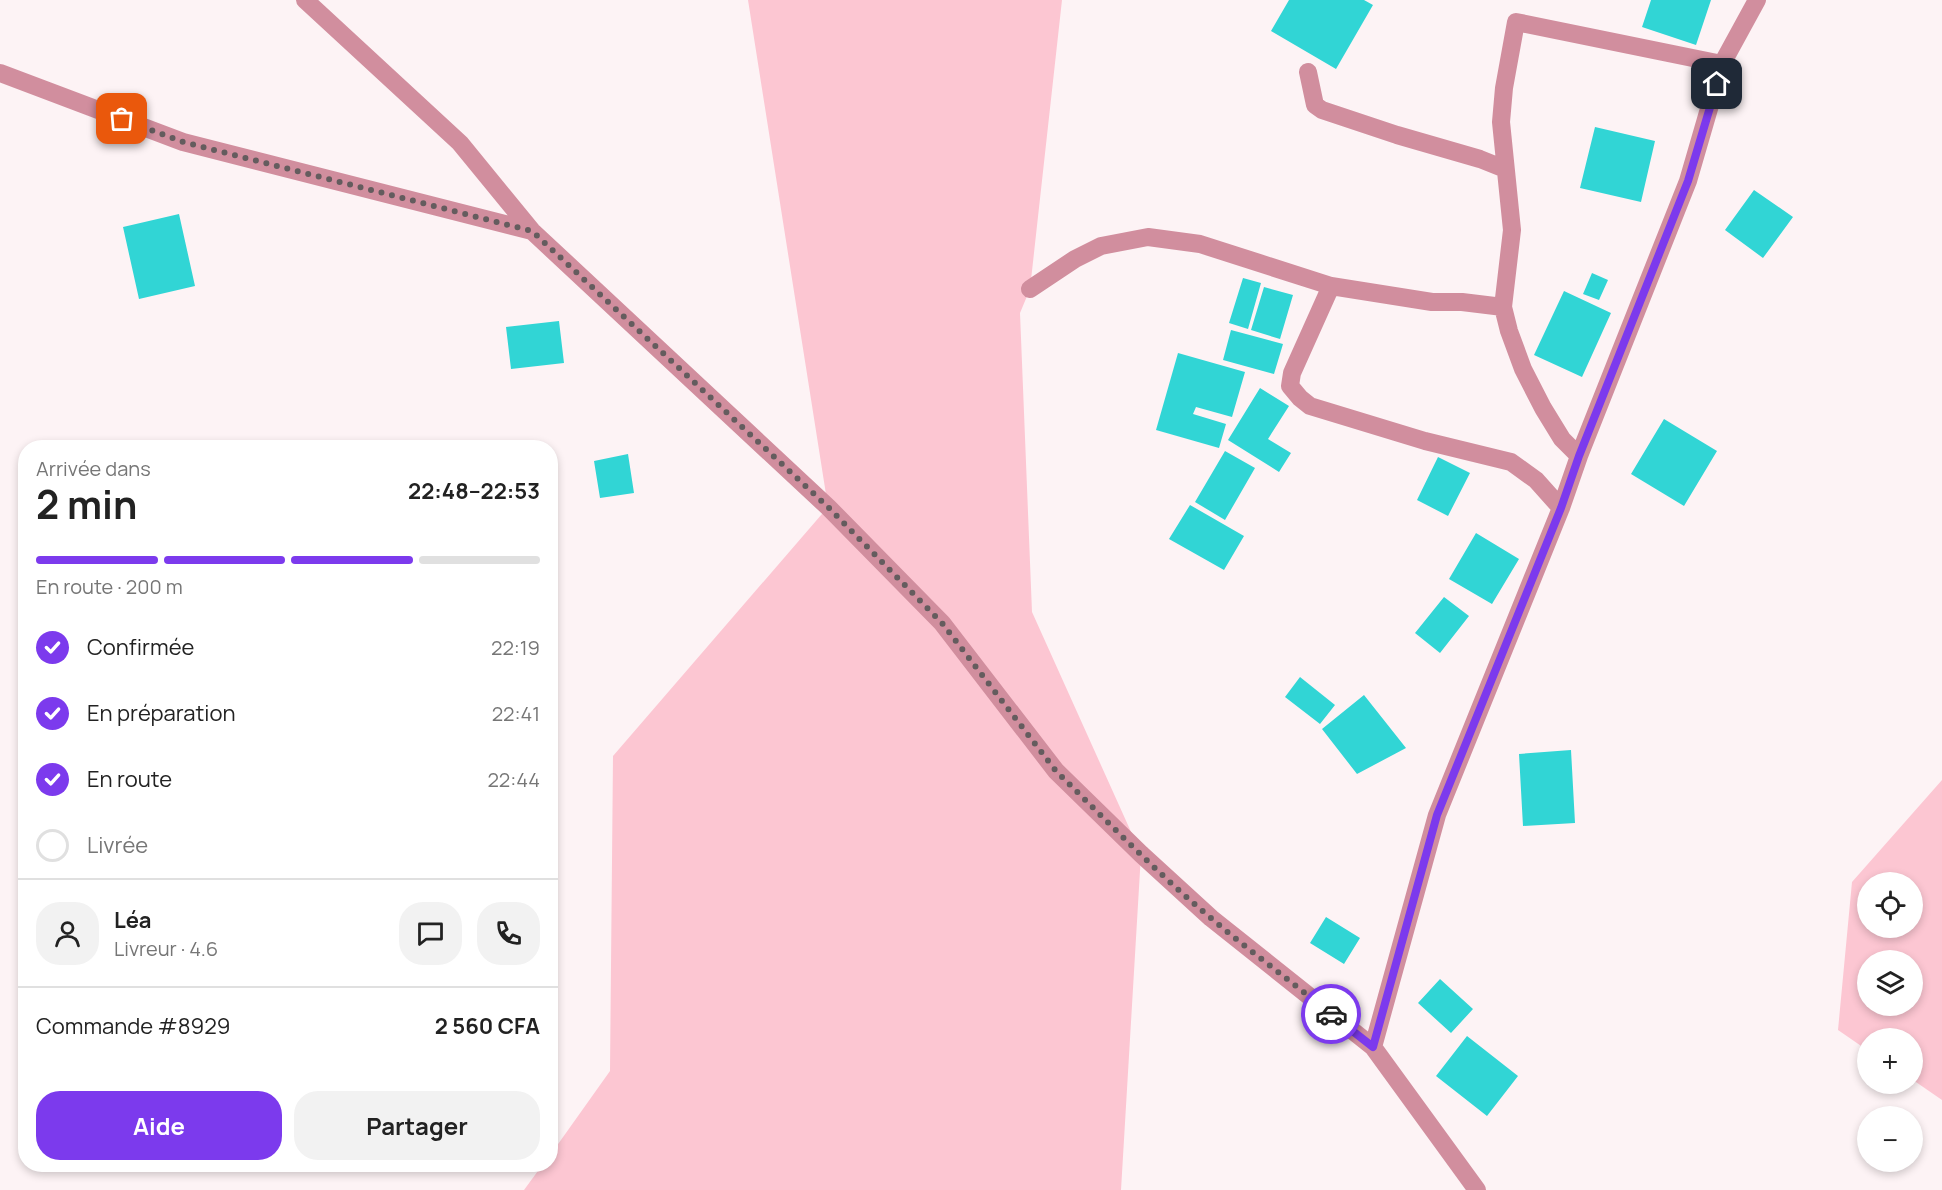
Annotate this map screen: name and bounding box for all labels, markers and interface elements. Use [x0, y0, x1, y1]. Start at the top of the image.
pin [1691, 58, 1742, 109]
icon: home [1700, 67, 1733, 100]
pin [96, 93, 147, 144]
icon: bag [105, 102, 138, 135]
text: Arrivée dans [36, 455, 151, 482]
text: 22:48–22:53 [408, 476, 540, 506]
text: 2 min [36, 477, 137, 531]
text: En route · 200 m [36, 573, 183, 600]
icon: check [36, 631, 69, 664]
text: Confirmée [87, 632, 194, 662]
text: 22:19 [491, 634, 540, 661]
icon: check [36, 697, 69, 730]
text: En préparation [87, 698, 235, 728]
text: 22:41 [492, 700, 540, 727]
icon: check [36, 763, 69, 796]
text: En route [87, 764, 172, 794]
text: 22:44 [487, 766, 540, 793]
text: Livrée [87, 830, 148, 860]
map controls [1857, 872, 1923, 1172]
button: locate [1857, 872, 1923, 938]
button: person [36, 902, 99, 965]
button: chat [399, 902, 462, 965]
button: phone [477, 902, 540, 965]
text: Léa [114, 905, 151, 935]
text: Livreur · 4.6 [114, 935, 218, 962]
button: layers [1857, 950, 1923, 1016]
courier [1301, 984, 1361, 1044]
icon: car [1315, 998, 1348, 1031]
text: Commande #8929 [36, 1011, 230, 1041]
text: 2 560 CFA [435, 1011, 540, 1041]
button: + [1857, 1028, 1923, 1094]
button: Aide [36, 1091, 282, 1160]
button: Partager [294, 1091, 540, 1160]
button: − [1857, 1106, 1923, 1172]

